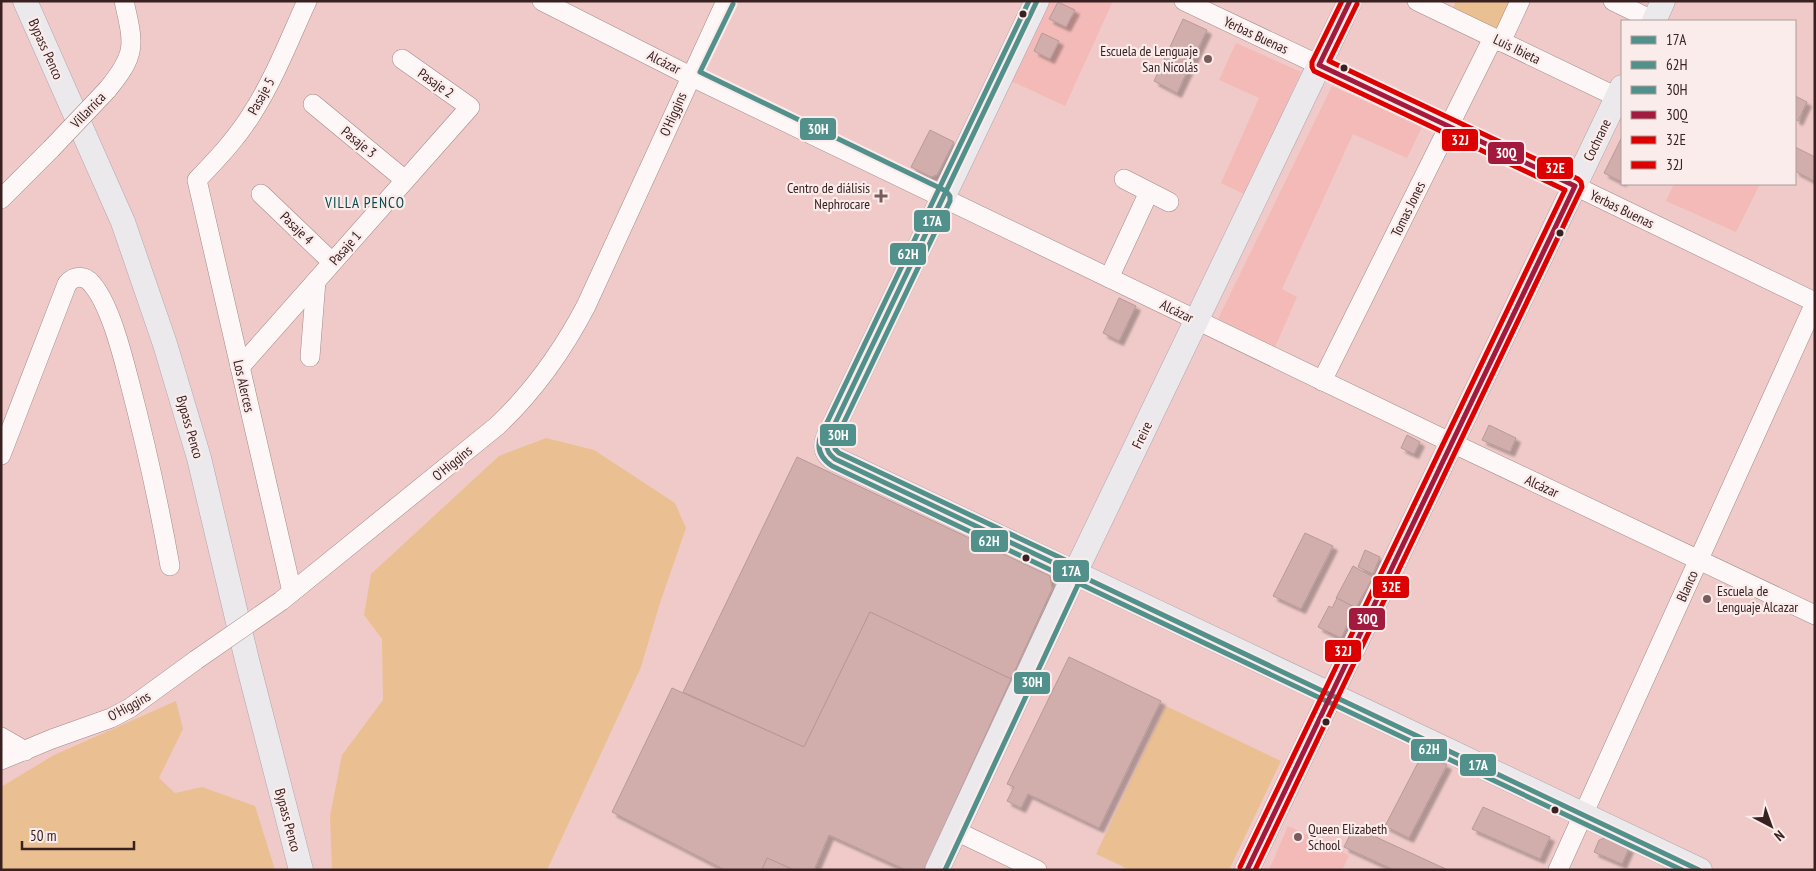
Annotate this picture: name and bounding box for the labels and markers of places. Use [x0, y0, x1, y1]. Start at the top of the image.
unlabelled marker [1018, 9, 1028, 19]
place label: Escuela de Lenguaje San Nicolás [1100, 42, 1198, 76]
marker: Escuela de Lenguaje San Nicolás [1202, 53, 1214, 65]
unlabelled marker [1339, 63, 1349, 73]
place label: Centro de diálisis Nephrocare [787, 179, 870, 213]
marker: Centro de diálisis Nephrocare [874, 189, 888, 203]
unlabelled marker [1555, 228, 1565, 238]
unlabelled marker [1021, 553, 1031, 563]
place label: Escuela de Lenguaje Alcazar [1717, 582, 1798, 616]
marker: Escuela de Lenguaje Alcazar [1701, 593, 1713, 605]
unlabelled marker [1321, 717, 1331, 727]
unlabelled marker [1550, 805, 1560, 815]
place label: Queen Elizabeth School [1308, 820, 1387, 854]
marker: Queen Elizabeth School [1292, 831, 1304, 843]

